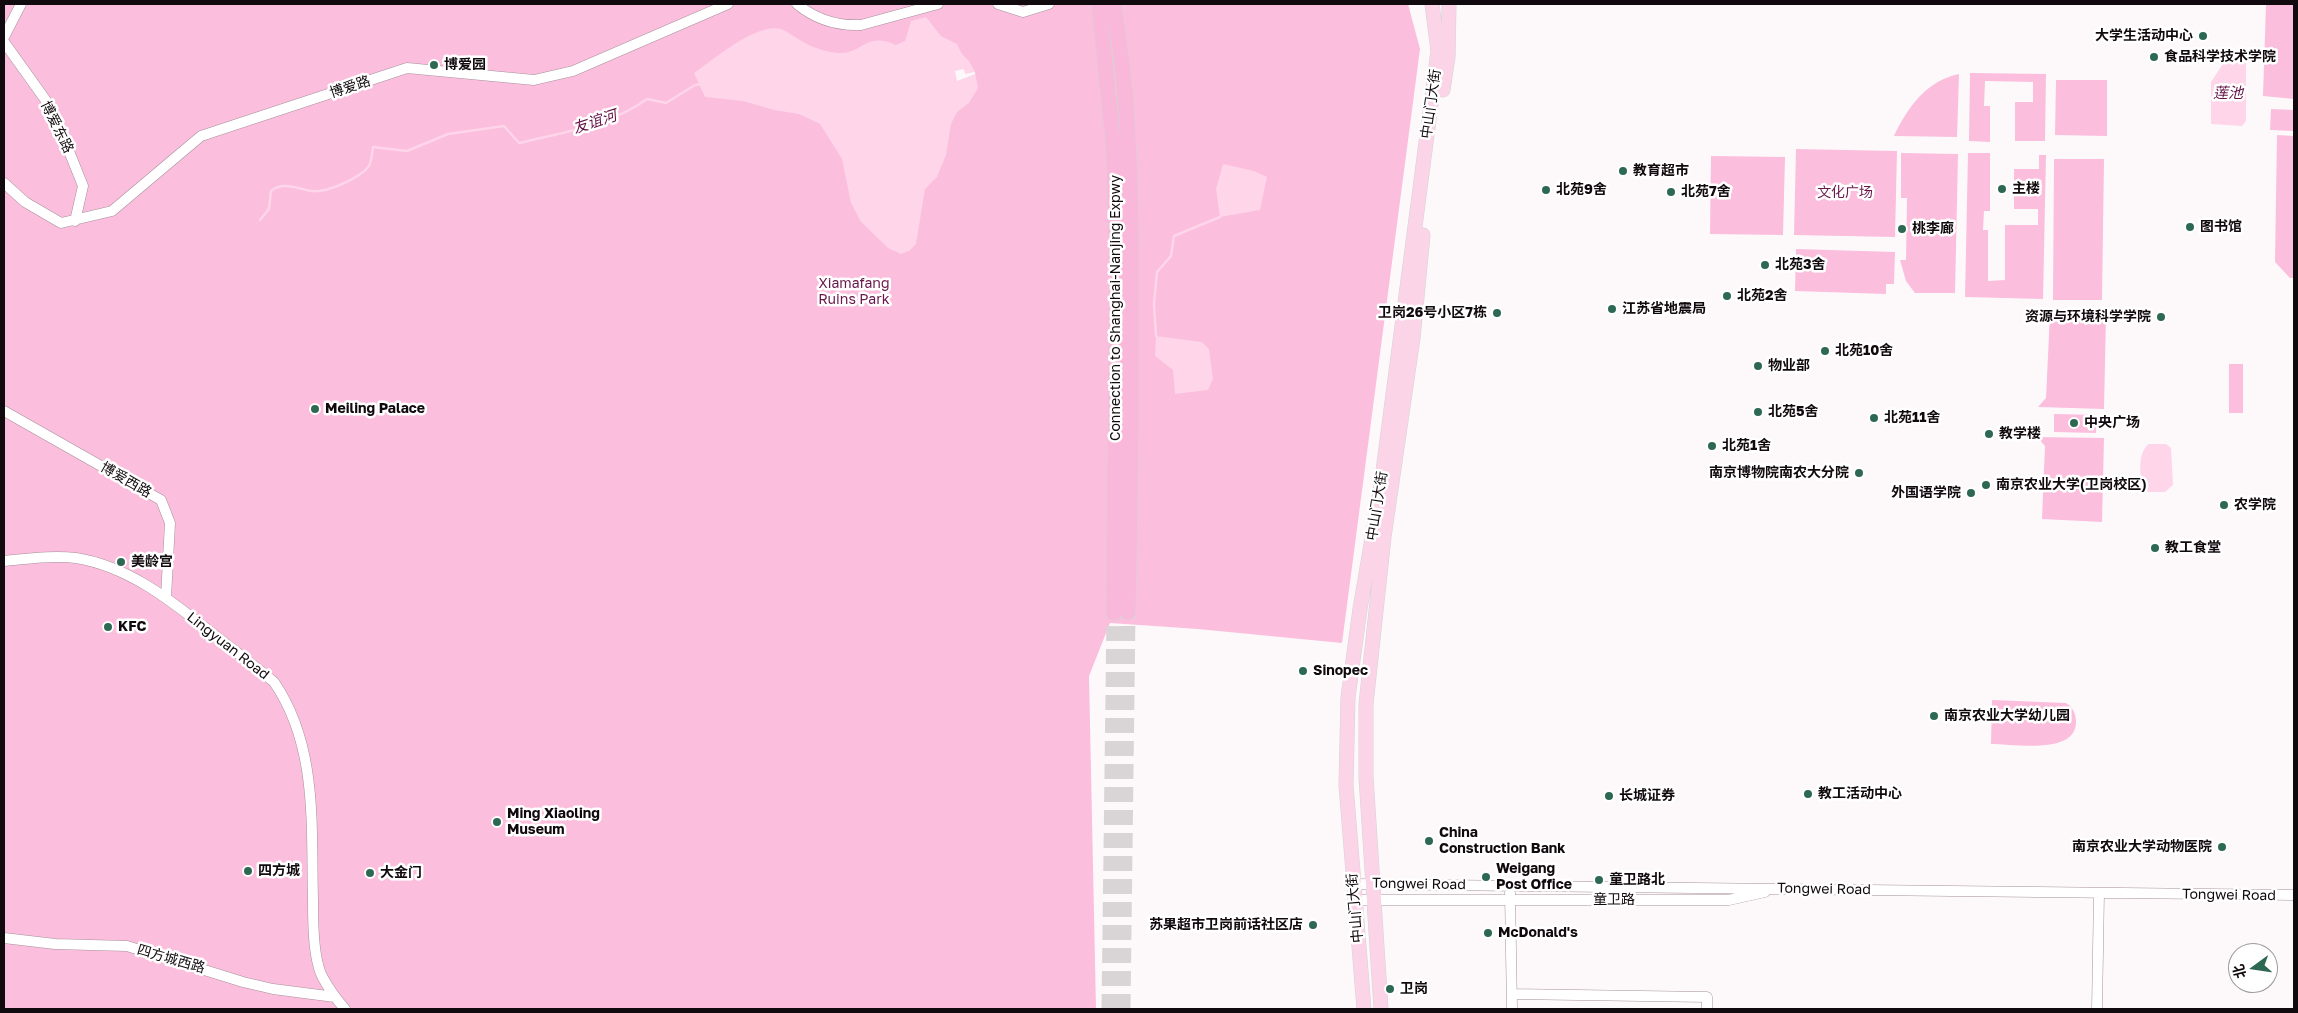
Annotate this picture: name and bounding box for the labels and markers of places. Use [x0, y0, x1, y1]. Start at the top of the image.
place label: 大学生活动中心 [2095, 28, 2193, 44]
marker: 大学生活动中心 [2197, 30, 2209, 42]
place label: 食品科学技术学院 [2164, 49, 2276, 65]
marker: 食品科学技术学院 [2148, 51, 2160, 63]
place label: 博爱园 [444, 57, 486, 73]
marker: 博爱园 [428, 59, 440, 71]
place label: 教育超市 [1633, 163, 1689, 179]
marker: 教育超市 [1617, 165, 1629, 177]
place label: 主楼 [2012, 181, 2040, 197]
place label: 北苑9舍 [1556, 182, 1607, 198]
marker: 主楼 [1996, 183, 2008, 195]
marker: 北苑9舍 [1540, 184, 1552, 196]
place label: 北苑7舍 [1681, 184, 1731, 200]
marker: 北苑7舍 [1665, 186, 1677, 198]
place label: 图书馆 [2200, 219, 2242, 235]
place label: 桃李廊 [1912, 221, 1954, 237]
marker: 图书馆 [2184, 221, 2196, 233]
marker: 桃李廊 [1896, 223, 1908, 235]
place label: 北苑3舍 [1775, 257, 1826, 273]
marker: 北苑3舍 [1759, 259, 1771, 271]
place label: 北苑2舍 [1737, 288, 1788, 304]
marker: 北苑2舍 [1721, 290, 1733, 302]
place label: 江苏省地震局 [1622, 301, 1706, 317]
marker: 江苏省地震局 [1606, 303, 1618, 315]
place label: 卫岗26号小区7栋 [1378, 305, 1487, 321]
marker: 卫岗26号小区7栋 [1491, 307, 1503, 319]
place label: 资源与环境科学学院 [2025, 309, 2151, 325]
marker: 资源与环境科学学院 [2155, 311, 2167, 323]
place label: 北苑10舍 [1835, 343, 1893, 359]
marker: 北苑10舍 [1819, 345, 1831, 357]
place label: 物业部 [1768, 358, 1810, 374]
marker: 物业部 [1752, 360, 1764, 372]
place label: Meiling Palace [325, 401, 425, 417]
marker: Meiling Palace [309, 403, 321, 415]
place label: 北苑5舍 [1768, 404, 1819, 420]
marker: 北苑5舍 [1752, 406, 1764, 418]
place label: 北苑11舍 [1884, 410, 1940, 426]
marker: 北苑11舍 [1868, 412, 1880, 424]
place label: 中央广场 [2084, 415, 2140, 431]
marker: 中央广场 [2068, 417, 2080, 429]
place label: 教学楼 [1999, 426, 2041, 442]
marker: 教学楼 [1983, 428, 1995, 440]
place label: 北苑1舍 [1722, 438, 1771, 454]
marker: 北苑1舍 [1706, 440, 1718, 452]
place label: 南京博物院南农大分院 [1709, 465, 1849, 481]
marker: 南京博物院南农大分院 [1853, 467, 1865, 479]
place label: 南京农业大学(卫岗校区) [1996, 477, 2147, 493]
marker: 南京农业大学(卫岗校区) [1980, 479, 1992, 491]
place label: 外国语学院 [1891, 485, 1961, 501]
marker: 外国语学院 [1965, 487, 1977, 499]
place label: 农学院 [2234, 497, 2276, 513]
marker: 农学院 [2218, 499, 2230, 511]
place label: 教工食堂 [2165, 540, 2221, 556]
marker: 教工食堂 [2149, 542, 2161, 554]
place label: 美龄宫 [131, 554, 173, 570]
marker: 美龄宫 [115, 556, 127, 568]
place label: KFC [118, 619, 146, 635]
marker: KFC [102, 621, 114, 633]
place label: Sinopec [1313, 663, 1368, 679]
marker: Sinopec [1297, 665, 1309, 677]
place label: 南京农业大学幼儿园 [1944, 708, 2070, 724]
marker: 南京农业大学幼儿园 [1928, 710, 1940, 722]
place label: 教工活动中心 [1818, 786, 1902, 802]
place label: 长城证券 [1619, 788, 1675, 804]
marker: 教工活动中心 [1802, 788, 1814, 800]
marker: 长城证券 [1603, 790, 1615, 802]
place label: Ming Xiaoling Museum [507, 806, 600, 839]
marker: Ming Xiaoling Museum [491, 816, 503, 828]
place label: China Construction Bank [1439, 825, 1565, 858]
marker: China Construction Bank [1423, 835, 1435, 847]
place label: 南京农业大学动物医院 [2072, 839, 2212, 855]
marker: 南京农业大学动物医院 [2216, 841, 2228, 853]
place label: Weigang Post Office [1496, 861, 1572, 894]
place label: 四方城 [258, 863, 300, 879]
marker: 四方城 [242, 865, 254, 877]
place label: 大金门 [380, 865, 422, 881]
marker: 大金门 [364, 867, 376, 879]
marker: Weigang Post Office [1480, 871, 1492, 883]
place label: 童卫路北 [1609, 872, 1665, 888]
marker: 童卫路北 [1593, 874, 1605, 886]
place label: 苏果超市卫岗前话社区店 [1149, 917, 1303, 933]
marker: 苏果超市卫岗前话社区店 [1307, 919, 1319, 931]
place label: McDonald's [1498, 925, 1578, 941]
marker: McDonald's [1482, 927, 1494, 939]
place label: 卫岗 [1400, 981, 1428, 997]
marker: 卫岗 [1384, 983, 1396, 995]

